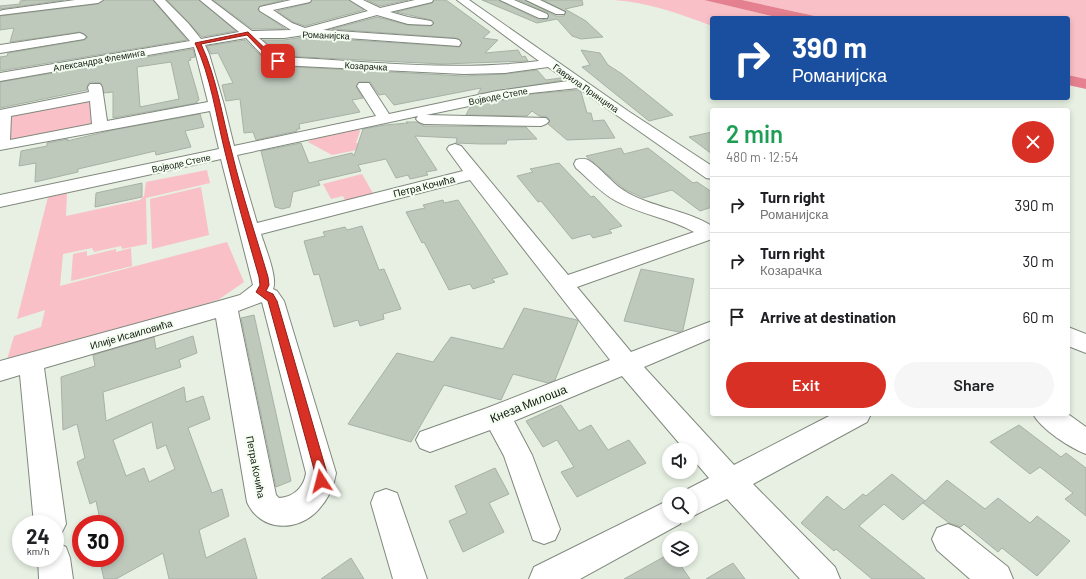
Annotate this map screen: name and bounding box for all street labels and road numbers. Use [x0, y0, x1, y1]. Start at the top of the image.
street label: Романијска [302, 29, 350, 41]
street label: Александра Флеминга [52, 47, 146, 73]
street label: Козарачка [344, 59, 388, 73]
street label: Гаврила Принципа [551, 61, 621, 115]
street label: Војводе Степе [468, 85, 528, 107]
street label: Војводе Степе [151, 151, 211, 175]
street label: Петра Кочића [392, 172, 457, 199]
street label: Илије Исаиловића [88, 316, 174, 352]
street label: Кнеза Милоша [488, 381, 569, 425]
street label: Петра Кочића [244, 435, 268, 500]

